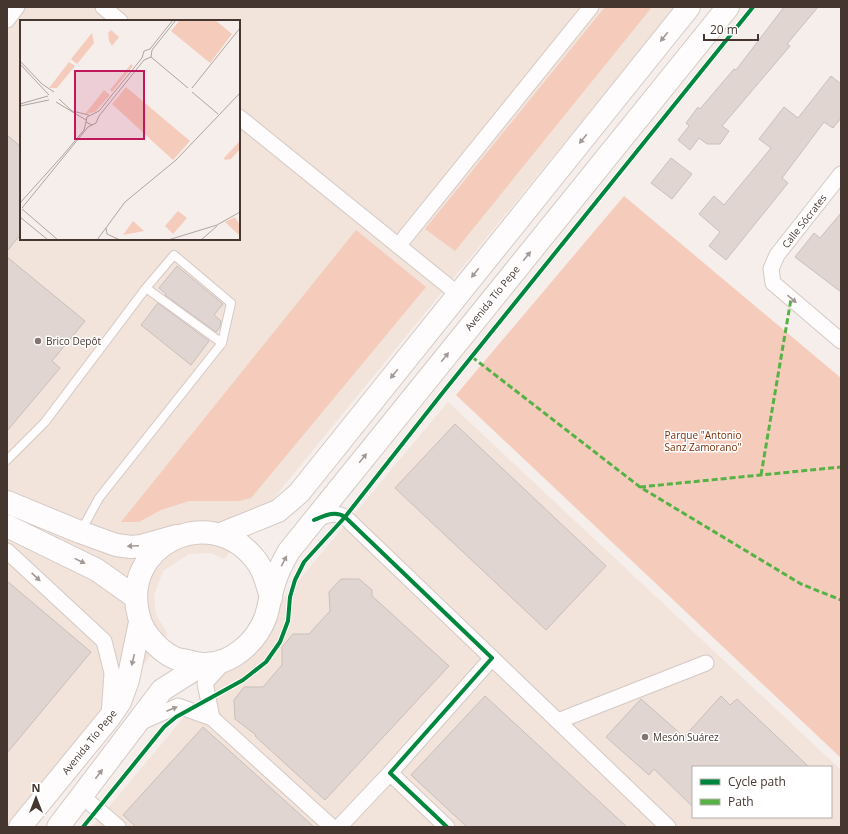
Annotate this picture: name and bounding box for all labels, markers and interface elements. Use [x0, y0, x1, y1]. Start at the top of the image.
scale bar [704, 16, 758, 42]
inset map [20, 20, 240, 240]
text: 20 m [710, 21, 738, 38]
one-way arrow [660, 32, 669, 43]
one-way arrow [578, 133, 587, 144]
street label: Calle Sócrates [778, 191, 830, 251]
one-way arrow [522, 251, 531, 262]
street label: Avenida Tío Pepe [461, 262, 523, 333]
one-way arrow [471, 267, 479, 278]
one-way arrow [787, 295, 797, 304]
place label: Brico Depôt [46, 334, 101, 348]
marker: Brico Depôt [33, 336, 43, 346]
one-way arrow [440, 352, 449, 363]
one-way arrow [389, 369, 398, 380]
park label: Parque "Antonio Sanz Zamorano" [665, 428, 741, 454]
one-way arrow [359, 453, 367, 464]
one-way arrow [126, 543, 139, 549]
one-way arrow [281, 555, 287, 567]
one-way arrow [74, 558, 85, 564]
one-way arrow [31, 572, 40, 581]
one-way arrow [129, 654, 135, 666]
street label: Avenida Tío Pepe [58, 706, 120, 777]
one-way arrow [166, 706, 177, 712]
place label: Mesón Suárez [653, 730, 719, 744]
marker: Mesón Suárez [640, 732, 650, 742]
legend [692, 766, 832, 818]
one-way arrow [95, 768, 103, 779]
text: Cycle path [728, 773, 786, 790]
north arrow [16, 778, 56, 818]
text: N [32, 780, 40, 795]
text: Path [728, 793, 754, 810]

